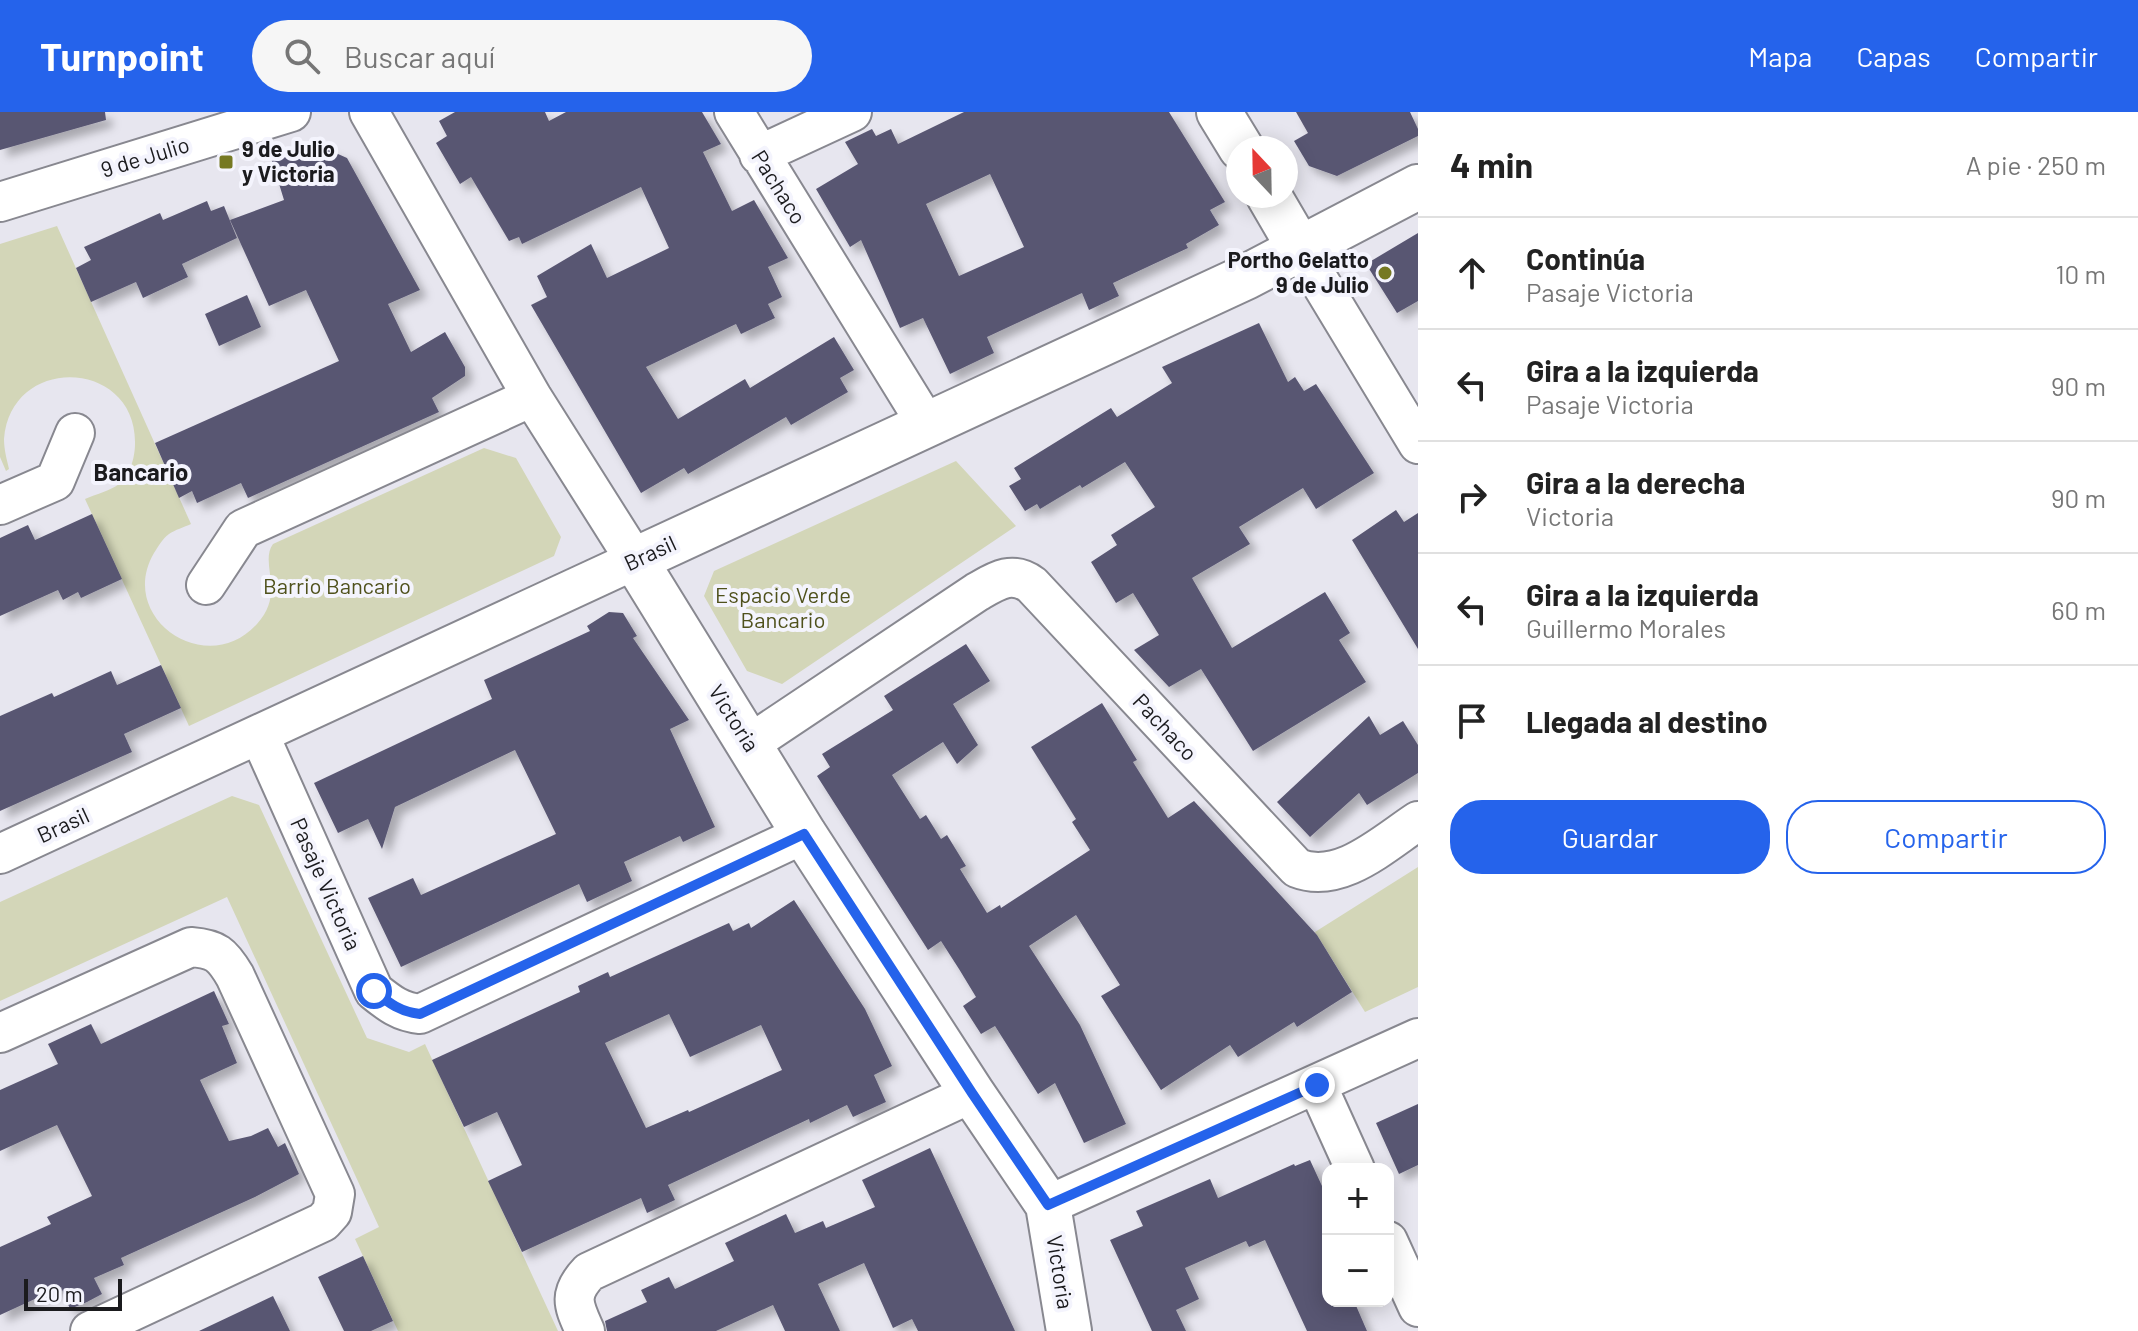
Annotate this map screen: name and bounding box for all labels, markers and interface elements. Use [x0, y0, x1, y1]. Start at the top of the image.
search box [252, 20, 812, 92]
text: Turnpoint [40, 33, 204, 79]
icon: search [280, 34, 324, 78]
text: Buscar aquí [344, 38, 495, 74]
text: Mapa [1748, 39, 1812, 73]
text: Capas [1856, 39, 1931, 73]
text: Compartir [1975, 39, 2098, 73]
street label: 9 de Julio [97, 130, 192, 182]
place label: 9 de Julio y Victoria [242, 135, 335, 186]
north arrow [1226, 136, 1298, 208]
text: 4 min [1450, 144, 1533, 185]
street label: Pachaco [747, 145, 813, 228]
text: A pie · 250 m [1966, 149, 2106, 180]
marker: 9 de Julio y Victoria [217, 153, 235, 171]
text: Continúa [1526, 240, 1645, 276]
place label: Portho Gelatto 9 de Julio [1228, 246, 1369, 297]
icon: ahead [1450, 251, 1494, 295]
text: 10 m [2056, 258, 2106, 289]
marker: Portho Gelatto 9 de Julio [1376, 264, 1394, 282]
text: Pasaje Victoria [1526, 276, 1694, 307]
text: Gira a la izquierda [1526, 352, 1759, 388]
icon: left [1450, 363, 1494, 407]
text: 90 m [2051, 370, 2106, 401]
text: Pasaje Victoria [1526, 388, 1694, 419]
district label: Bancario [94, 457, 188, 486]
text: Gira a la derecha [1526, 464, 1745, 500]
icon: right [1450, 475, 1494, 519]
text: 90 m [2051, 482, 2106, 513]
text: Victoria [1526, 500, 1614, 531]
street label: Brasil [619, 529, 680, 575]
park label: Barrio Bancario [263, 572, 411, 598]
text: Gira a la izquierda [1526, 576, 1759, 612]
park label: Espacio Verde Bancario [715, 581, 851, 632]
icon: left [1450, 587, 1494, 631]
text: 60 m [2051, 594, 2106, 625]
text: Guillermo Morales [1526, 612, 1726, 643]
street label: Victoria [704, 679, 766, 756]
street label: Pachaco [1128, 687, 1203, 765]
icon: arrive [1450, 699, 1494, 743]
text: Llegada al destino [1526, 703, 1768, 739]
button: Guardar [1450, 800, 1770, 874]
button: Compartir [1786, 800, 2106, 874]
street label: Brasil [32, 801, 93, 847]
street label: Pasaje Victoria [286, 813, 368, 954]
route start [356, 973, 392, 1009]
route end [1299, 1067, 1335, 1103]
map controls [1322, 1163, 1394, 1307]
button: + [1322, 1163, 1394, 1235]
street label: Victoria [1042, 1233, 1080, 1311]
button: − [1322, 1235, 1394, 1307]
scale bar [24, 1275, 122, 1311]
text: 20 m [36, 1280, 83, 1306]

